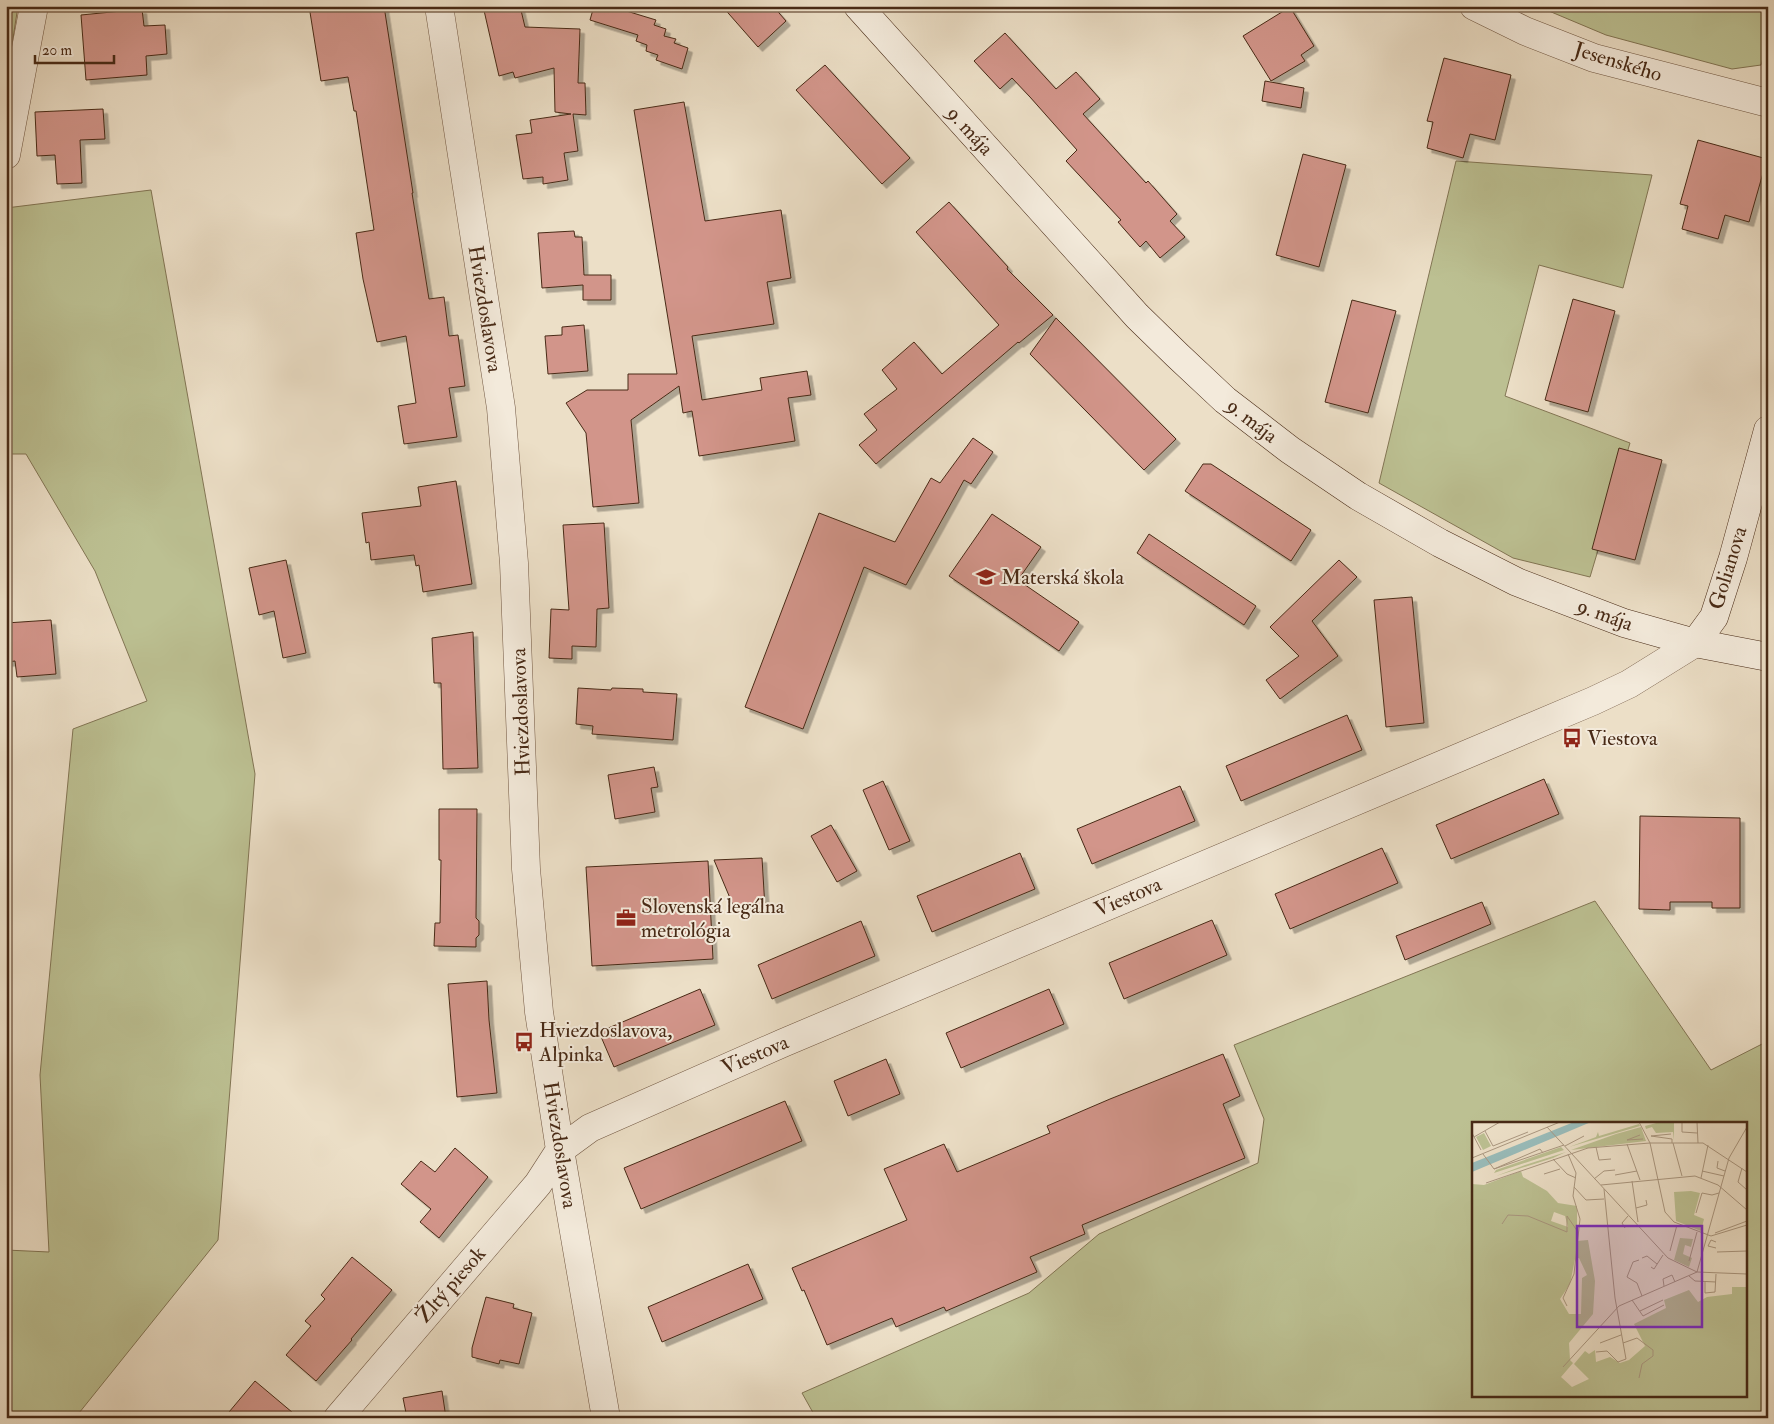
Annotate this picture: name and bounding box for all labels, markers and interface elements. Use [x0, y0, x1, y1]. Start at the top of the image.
scale bar [35, 32, 114, 64]
street label: Jesenského [1570, 36, 1665, 88]
text: 20 m [42, 41, 72, 60]
street label: 9. mája [939, 99, 1000, 162]
street label: Hviezdoslavova [462, 244, 508, 375]
street label: 9. mája [1219, 391, 1283, 450]
street label: Golianova [1703, 523, 1754, 613]
place label: Materská škola [1001, 564, 1125, 591]
school or university icon: Materská škola [975, 566, 997, 588]
street label: 9. mája [1571, 592, 1637, 638]
street label: Hviezdoslavova [505, 647, 537, 777]
place label: Viestova [1587, 725, 1658, 752]
bus stop icon: Viestova [1561, 727, 1583, 749]
street label: Viestova [1090, 871, 1166, 923]
place label: Slovenská legálna metrológia [641, 893, 785, 944]
office icon: Slovenská legálna metrológia [615, 907, 637, 929]
place label: Hviezdoslavova, Alpinka [538, 1017, 673, 1068]
street label: Viestova [717, 1029, 793, 1081]
bus stop icon: Hviezdoslavova, Alpinka [513, 1031, 535, 1053]
street label: Hviezdoslavova [537, 1080, 583, 1211]
inset map [1472, 1122, 1746, 1396]
street label: Žltý piesok [410, 1241, 492, 1329]

